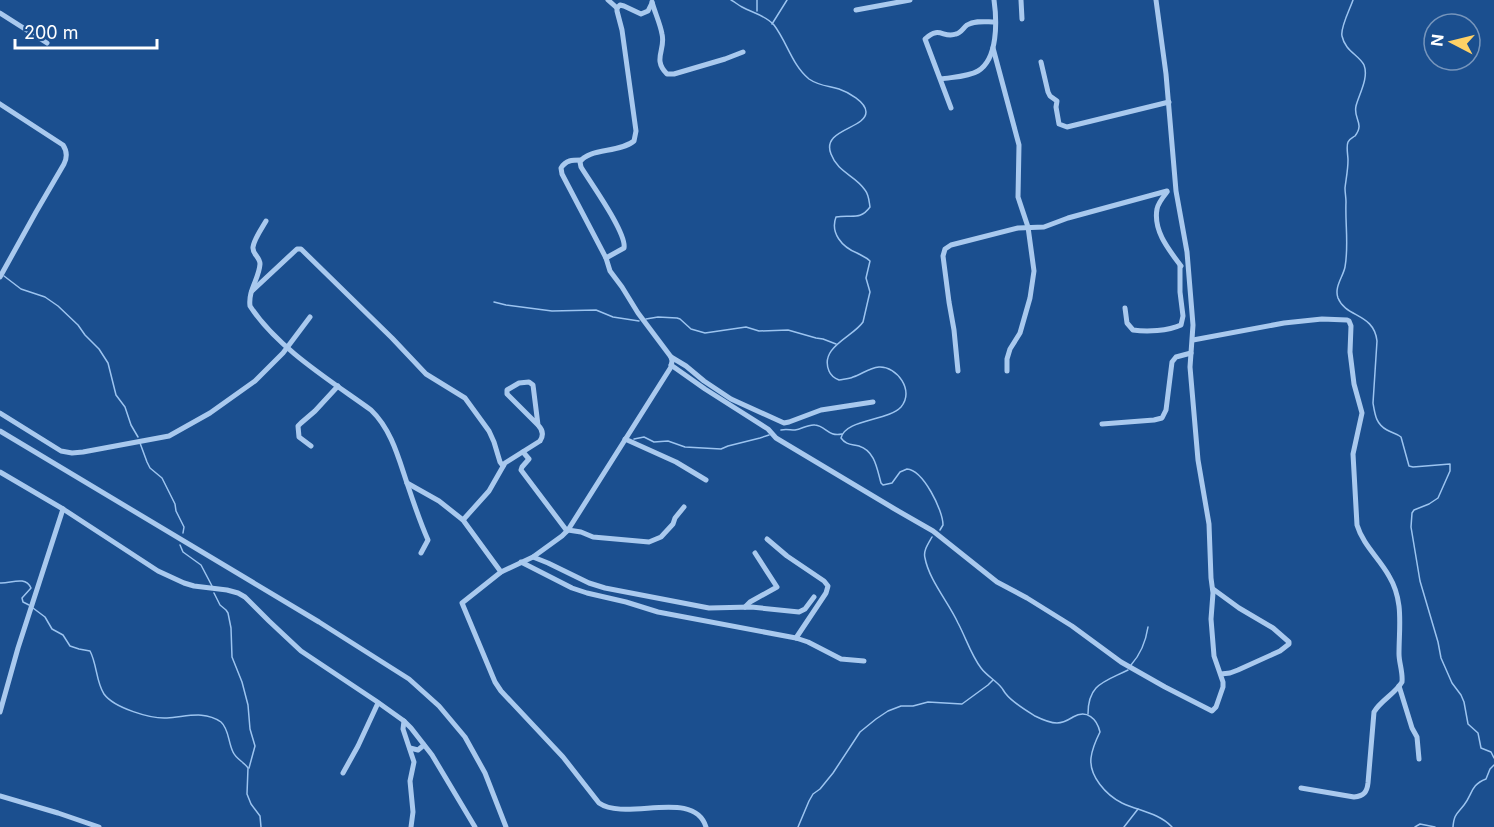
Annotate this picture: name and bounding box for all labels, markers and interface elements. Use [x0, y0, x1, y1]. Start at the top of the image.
scale bar [15, 12, 158, 50]
north arrow [1422, 12, 1482, 72]
text: 200 m [24, 22, 79, 43]
text: N [1426, 33, 1448, 47]

